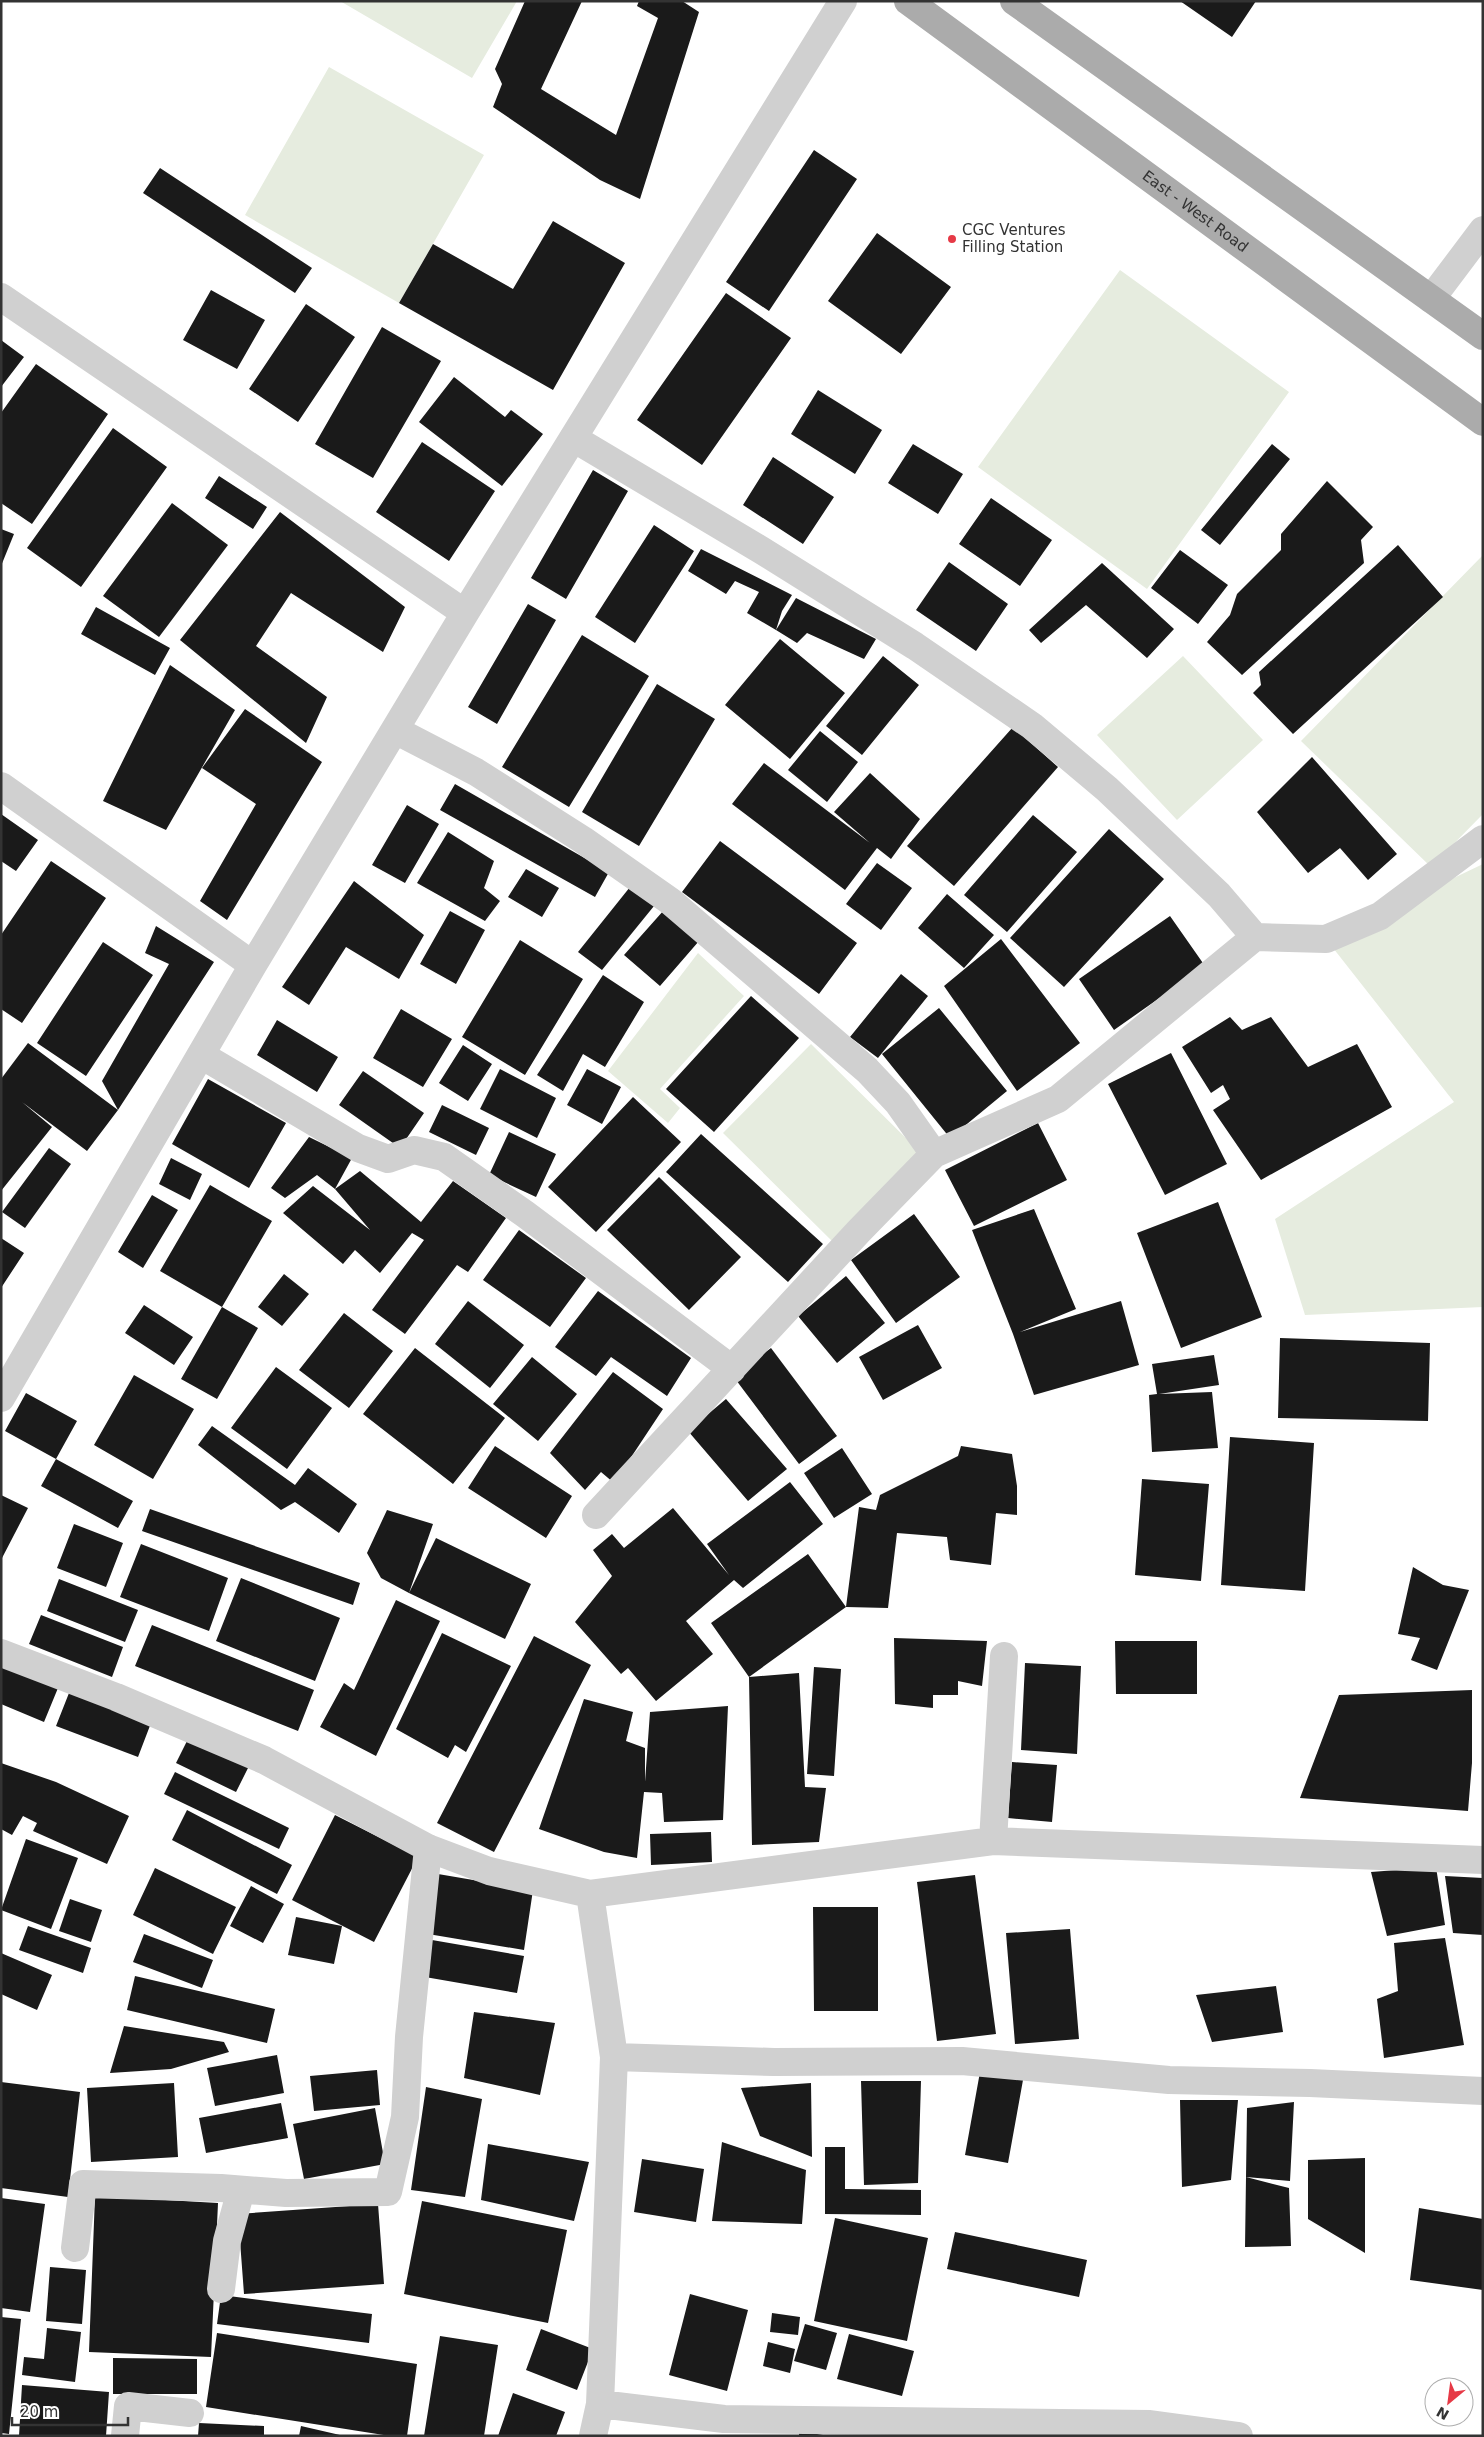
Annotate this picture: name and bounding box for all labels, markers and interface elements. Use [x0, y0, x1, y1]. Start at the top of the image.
street label: East - West Road [1139, 167, 1252, 256]
place label: CGC Ventures Filling Station [962, 221, 1066, 256]
marker: CGC Ventures Filling Station [946, 233, 958, 245]
north arrow [1424, 2377, 1474, 2427]
scale bar [12, 2394, 129, 2426]
text: 20 m [20, 2403, 58, 2421]
text: N [1434, 2404, 1452, 2423]

